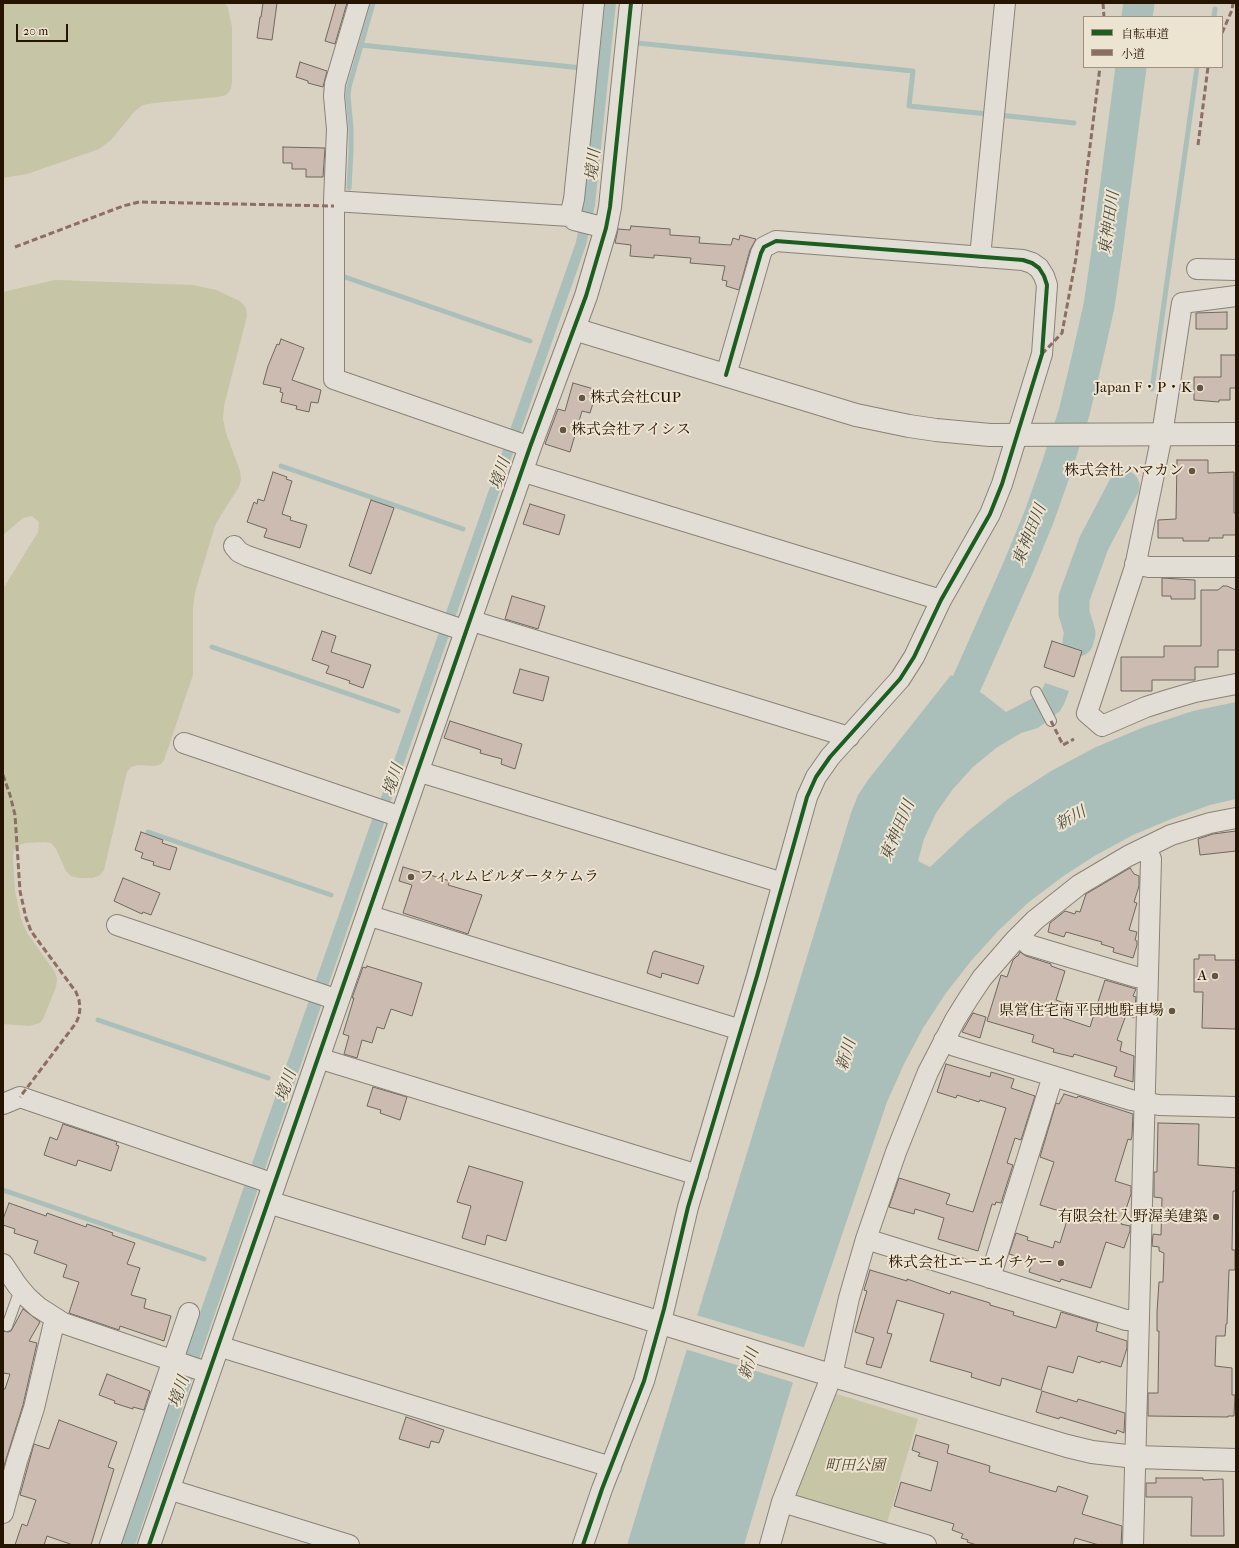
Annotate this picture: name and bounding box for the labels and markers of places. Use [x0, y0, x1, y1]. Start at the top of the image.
place label: Japan F・P・K [1095, 379, 1192, 397]
marker: Japan F・P・K [1195, 383, 1205, 393]
place label: 株式会社CUP [590, 389, 681, 407]
marker: 株式会社CUP [577, 393, 587, 403]
place label: 株式会社アイシス [571, 421, 691, 439]
marker: 株式会社アイシス [558, 425, 568, 435]
place label: 株式会社ハマカン [1064, 462, 1184, 480]
marker: 株式会社ハマカン [1187, 466, 1197, 476]
place label: フィルムビルダータケムラ [419, 868, 599, 886]
marker: フィルムビルダータケムラ [406, 872, 416, 882]
place label: A [1197, 967, 1207, 985]
marker: A [1210, 971, 1220, 981]
place label: 県営住宅南平団地駐車場 [999, 1002, 1164, 1020]
marker: 県営住宅南平団地駐車場 [1167, 1006, 1177, 1016]
place label: 有限会社入野渥美建築 [1058, 1208, 1208, 1226]
marker: 有限会社入野渥美建築 [1211, 1212, 1221, 1222]
place label: 株式会社エーエイチケー [888, 1254, 1053, 1272]
marker: 株式会社エーエイチケー [1056, 1258, 1066, 1268]

